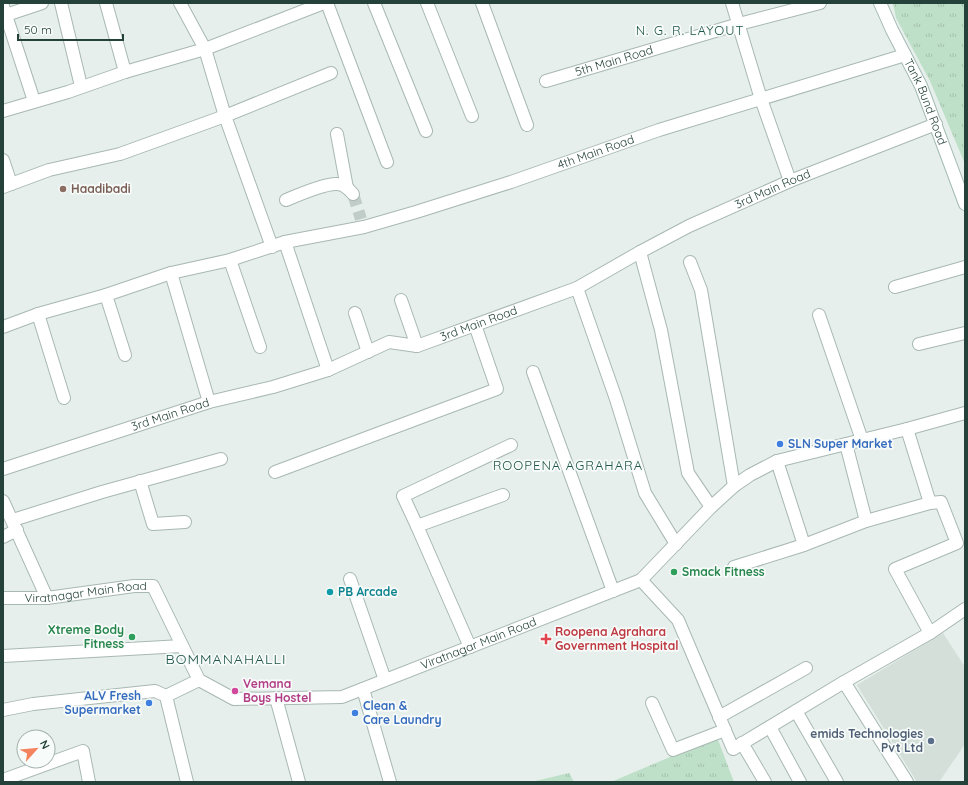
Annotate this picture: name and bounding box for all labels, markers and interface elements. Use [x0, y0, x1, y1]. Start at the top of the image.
scale bar [18, 16, 123, 42]
text: 50 m [24, 22, 52, 37]
district label: N. G. R. LAYOUT [636, 22, 744, 38]
street label: 5th Main Road [573, 42, 655, 79]
street label: Tank Bund Road [901, 56, 950, 147]
street label: 4th Main Road [555, 131, 636, 172]
street label: 3rd Main Road [732, 166, 812, 212]
place label: Haadibadi [71, 181, 131, 196]
marker: Haadibadi [58, 184, 68, 194]
street label: 3rd Main Road [438, 302, 519, 344]
street label: 3rd Main Road [129, 394, 211, 434]
place label: SLN Super Market [788, 436, 893, 451]
marker: SLN Super Market [775, 439, 785, 449]
district label: ROOPENA AGRAHARA [493, 457, 643, 473]
place label: Smack Fitness [682, 564, 765, 579]
marker: Smack Fitness [669, 567, 679, 577]
street label: Viratnagar Main Road [24, 578, 147, 605]
place label: PB Arcade [338, 584, 397, 599]
marker: PB Arcade [325, 587, 335, 597]
street label: Viratnagar Main Road [418, 614, 538, 672]
place label: Xtreme Body Fitness [48, 622, 124, 651]
place label: Roopena Agrahara Government Hospital [555, 624, 678, 653]
marker: Xtreme Body Fitness [127, 632, 137, 642]
marker: Roopena Agrahara Government Hospital [540, 633, 552, 645]
district label: BOMMANAHALLI [166, 650, 286, 668]
place label: Vemana Boys Hostel [243, 676, 311, 705]
marker: Vemana Boys Hostel [230, 686, 240, 696]
place label: ALV Fresh Supermarket [65, 688, 141, 717]
marker: ALV Fresh Supermarket [144, 698, 154, 708]
place label: Clean & Care Laundry [363, 698, 442, 727]
marker: Clean & Care Laundry [350, 708, 360, 718]
place label: emids Technologies Pvt Ltd [810, 726, 923, 755]
north arrow [16, 729, 56, 769]
marker: emids Technologies Pvt Ltd [926, 736, 936, 746]
text: N [37, 738, 53, 751]

